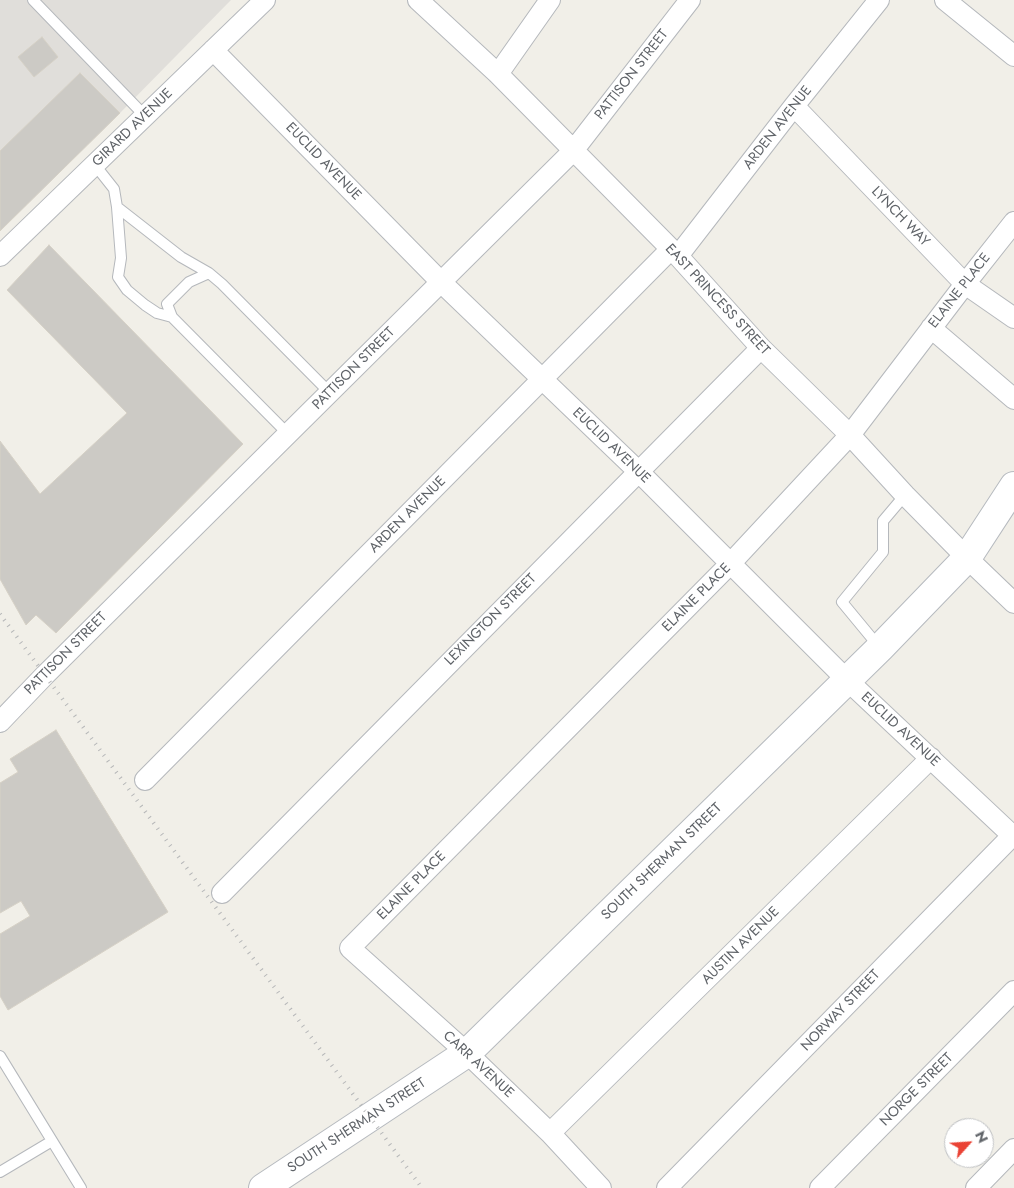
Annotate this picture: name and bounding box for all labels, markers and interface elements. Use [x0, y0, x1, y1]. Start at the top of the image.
street label: PATTISON STREET [592, 27, 672, 123]
street label: ARDEN AVENUE [740, 83, 816, 173]
street label: GIRARD AVENUE [89, 85, 177, 171]
street label: EUCLID AVENUE [282, 120, 364, 204]
street label: LYNCH WAY [867, 184, 933, 250]
street label: EAST PRINCESS STREET [661, 241, 773, 359]
street label: ELAINE PLACE [926, 250, 994, 332]
street label: PATTISON STREET [309, 324, 399, 414]
street label: EUCLID AVENUE [569, 405, 653, 487]
street label: ARDEN AVENUE [366, 473, 450, 557]
street label: ELAINE PLACE [659, 560, 735, 636]
street label: LEXINGTON STREET [442, 571, 540, 669]
street label: PATTISON STREET [21, 609, 111, 699]
street label: EUCLID AVENUE [857, 689, 943, 771]
street label: SOUTH SHERMAN STREET [598, 800, 726, 924]
street label: ELAINE PLACE [374, 848, 450, 924]
street label: AUSTIN AVENUE [699, 904, 783, 988]
street label: NORWAY STREET [798, 967, 884, 1055]
street label: CARR AVENUE [439, 1028, 517, 1102]
street label: NORGE STREET [877, 1050, 957, 1130]
street label: SOUTH SHERMAN STREET [285, 1075, 429, 1177]
north arrow [944, 1118, 994, 1168]
text: N [970, 1127, 993, 1146]

